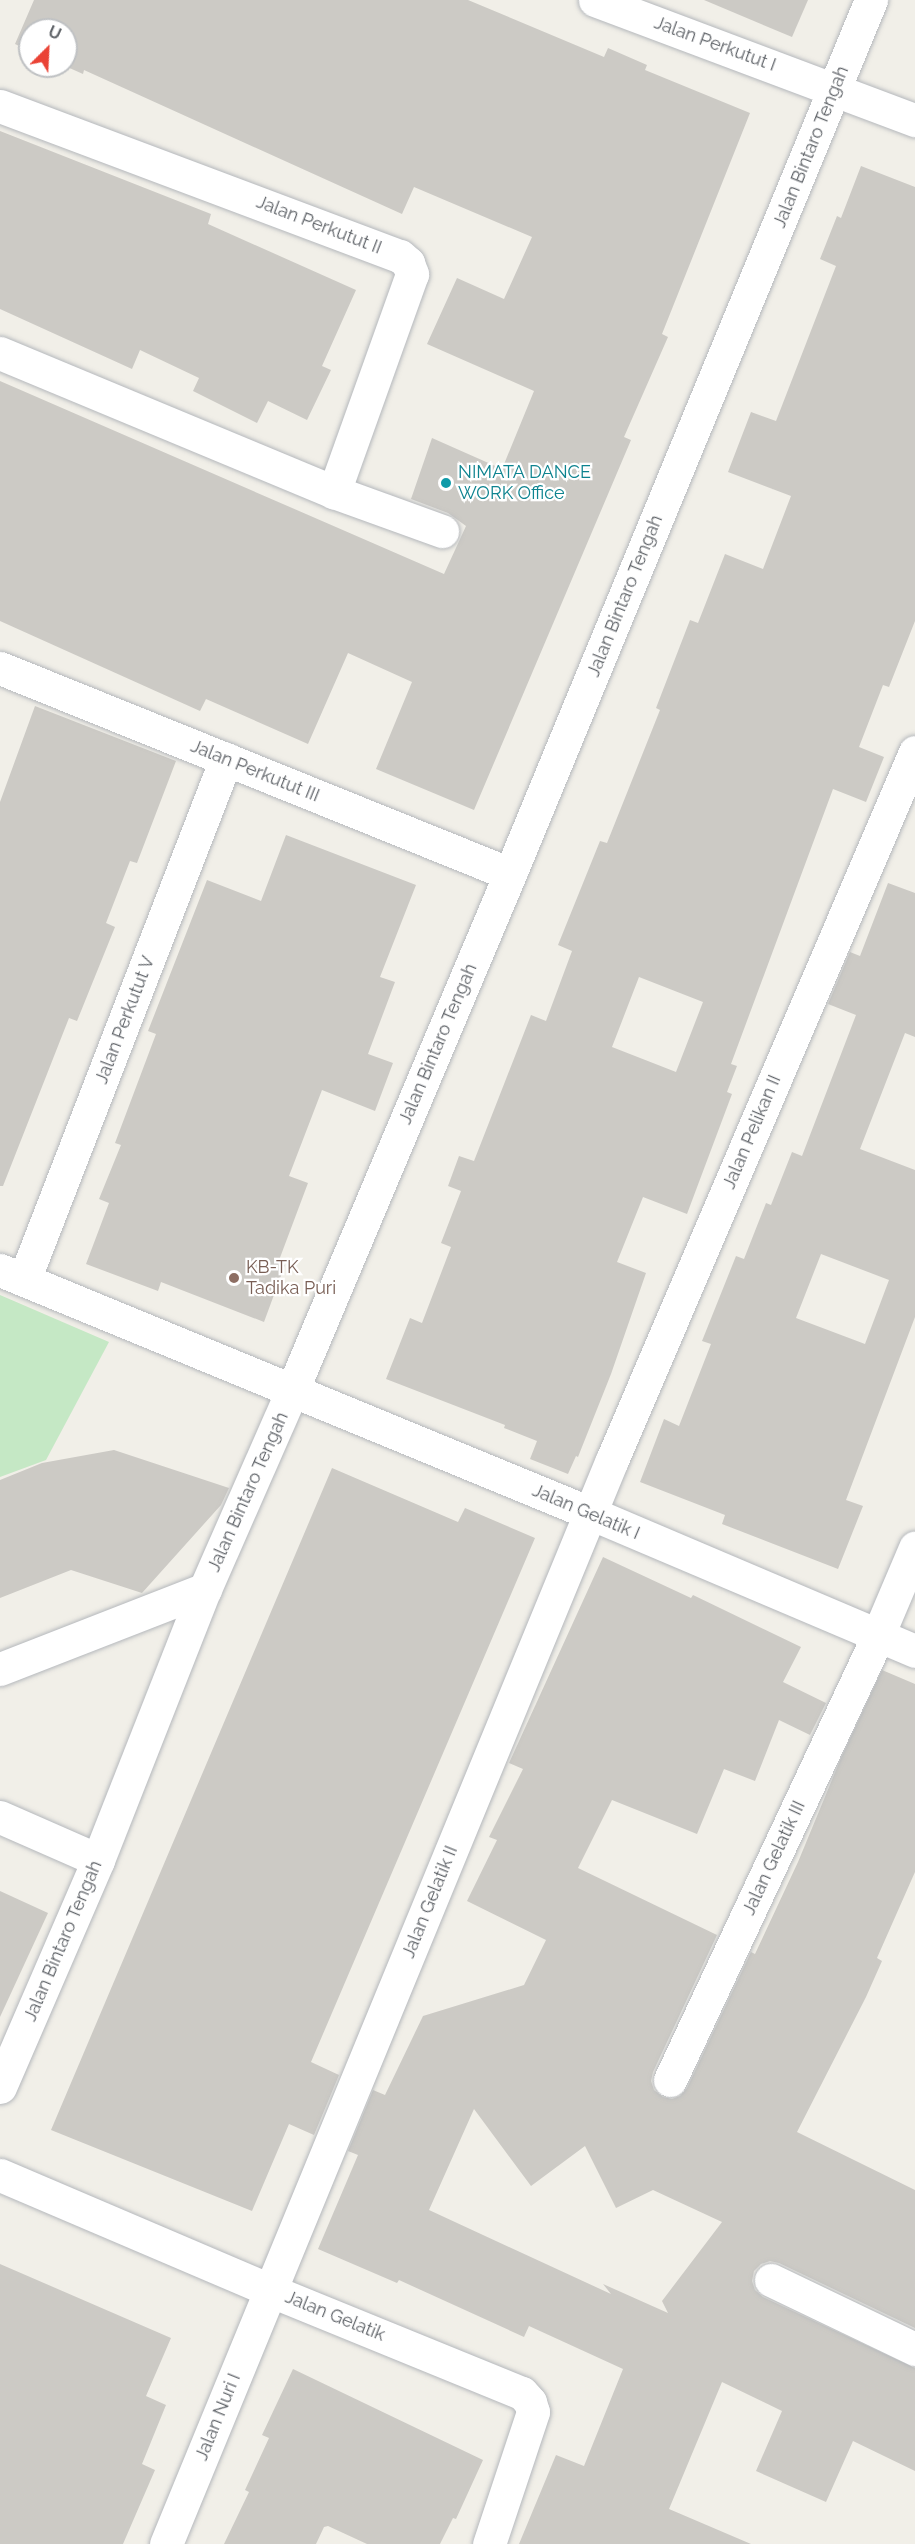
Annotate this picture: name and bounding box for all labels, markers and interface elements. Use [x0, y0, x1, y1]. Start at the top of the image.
street label: Jalan Perkutut I [651, 12, 779, 76]
north arrow [18, 18, 78, 78]
text: U [45, 22, 64, 44]
street label: Jalan Bintaro Tengah [769, 63, 853, 231]
street label: Jalan Perkutut II [253, 191, 385, 259]
place label: NIMATA DANCE WORK Office [458, 462, 591, 504]
marker: NIMATA DANCE WORK Office [439, 476, 453, 490]
street label: Jalan Bintaro Tengah [583, 512, 667, 680]
street label: Jalan Perkutut III [187, 735, 323, 807]
street label: Jalan Perkutut V [91, 953, 159, 1087]
street label: Jalan Bintaro Tengah [394, 960, 482, 1128]
street label: Jalan Pelikan II [718, 1072, 786, 1192]
place label: KB-TK Tadika Puri [246, 1257, 336, 1300]
marker: KB-TK Tadika Puri [227, 1271, 241, 1285]
street label: Jalan Bintaro Tengah [203, 1409, 293, 1575]
street label: Jalan Gelatik I [529, 1480, 643, 1544]
street label: Jalan Gelatik III [738, 1797, 810, 1919]
street label: Jalan Gelatik II [398, 1843, 462, 1961]
street label: Jalan Bintaro Tengah [19, 1857, 107, 2025]
street label: Jalan Gelatik [282, 2286, 388, 2346]
street label: Jalan Nuri I [191, 2370, 245, 2464]

